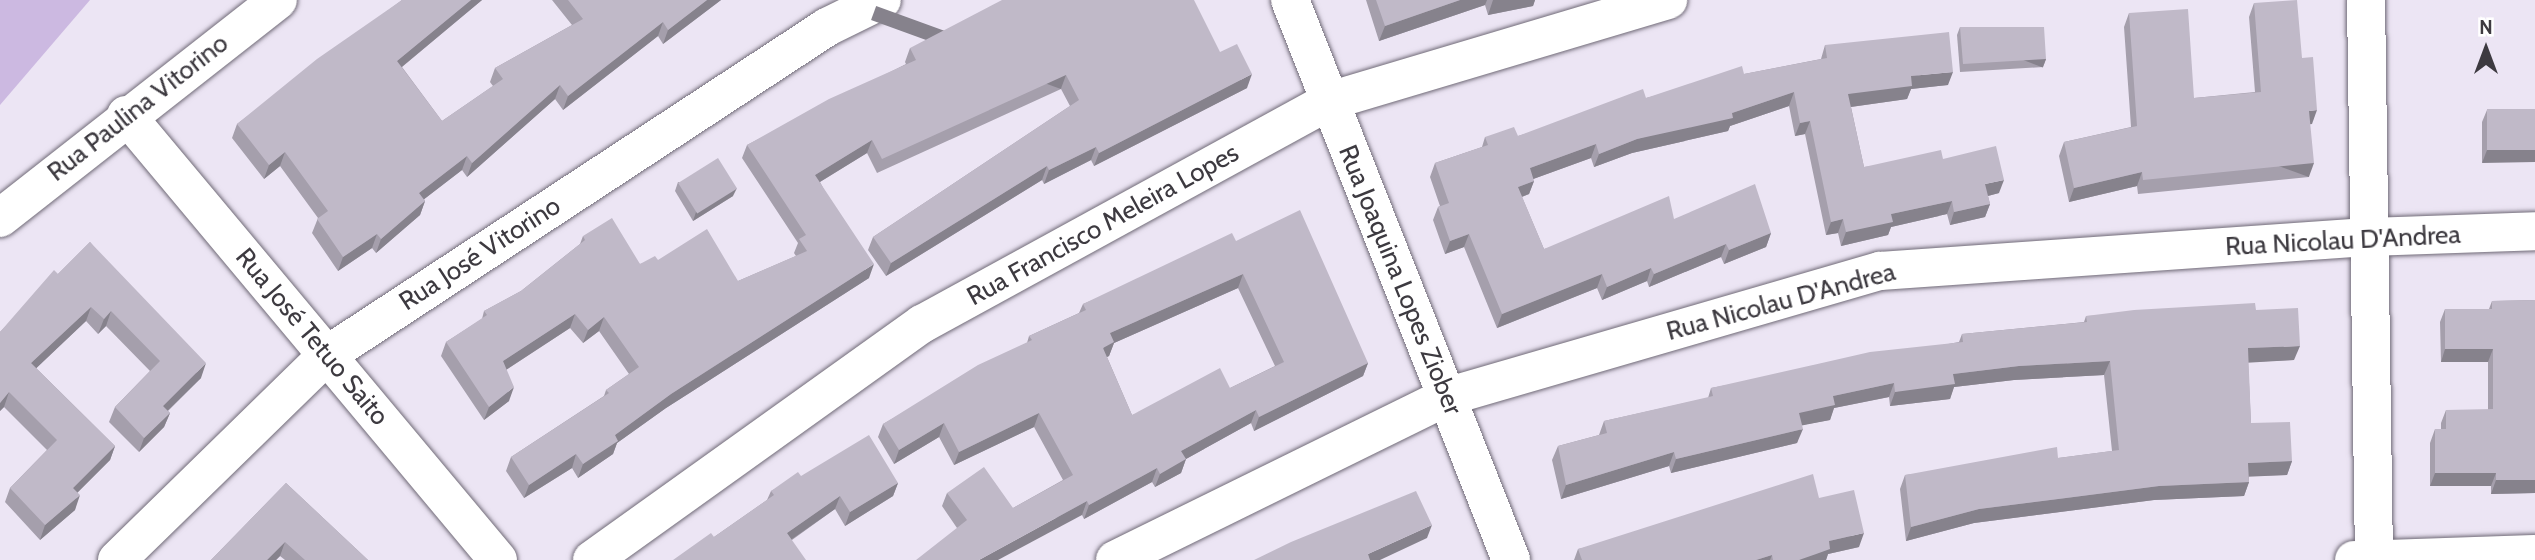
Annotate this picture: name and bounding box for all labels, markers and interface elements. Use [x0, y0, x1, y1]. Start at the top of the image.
north arrow [2451, 14, 2521, 84]
text: N [2479, 16, 2493, 39]
street label: Rua Paulina Vitorino [42, 28, 234, 188]
street label: Rua Francisco Meleira Lopes [962, 137, 1244, 313]
street label: Rua Joaquina Lopes Ziober [1332, 141, 1468, 419]
street label: Rua José Vitorino [394, 190, 566, 318]
street label: Rua Nicolau D'Andrea [2224, 219, 2462, 263]
street label: Rua José Tetuo Saito [229, 242, 395, 432]
street label: Rua Nicolau D'Andrea [1663, 256, 1899, 348]

